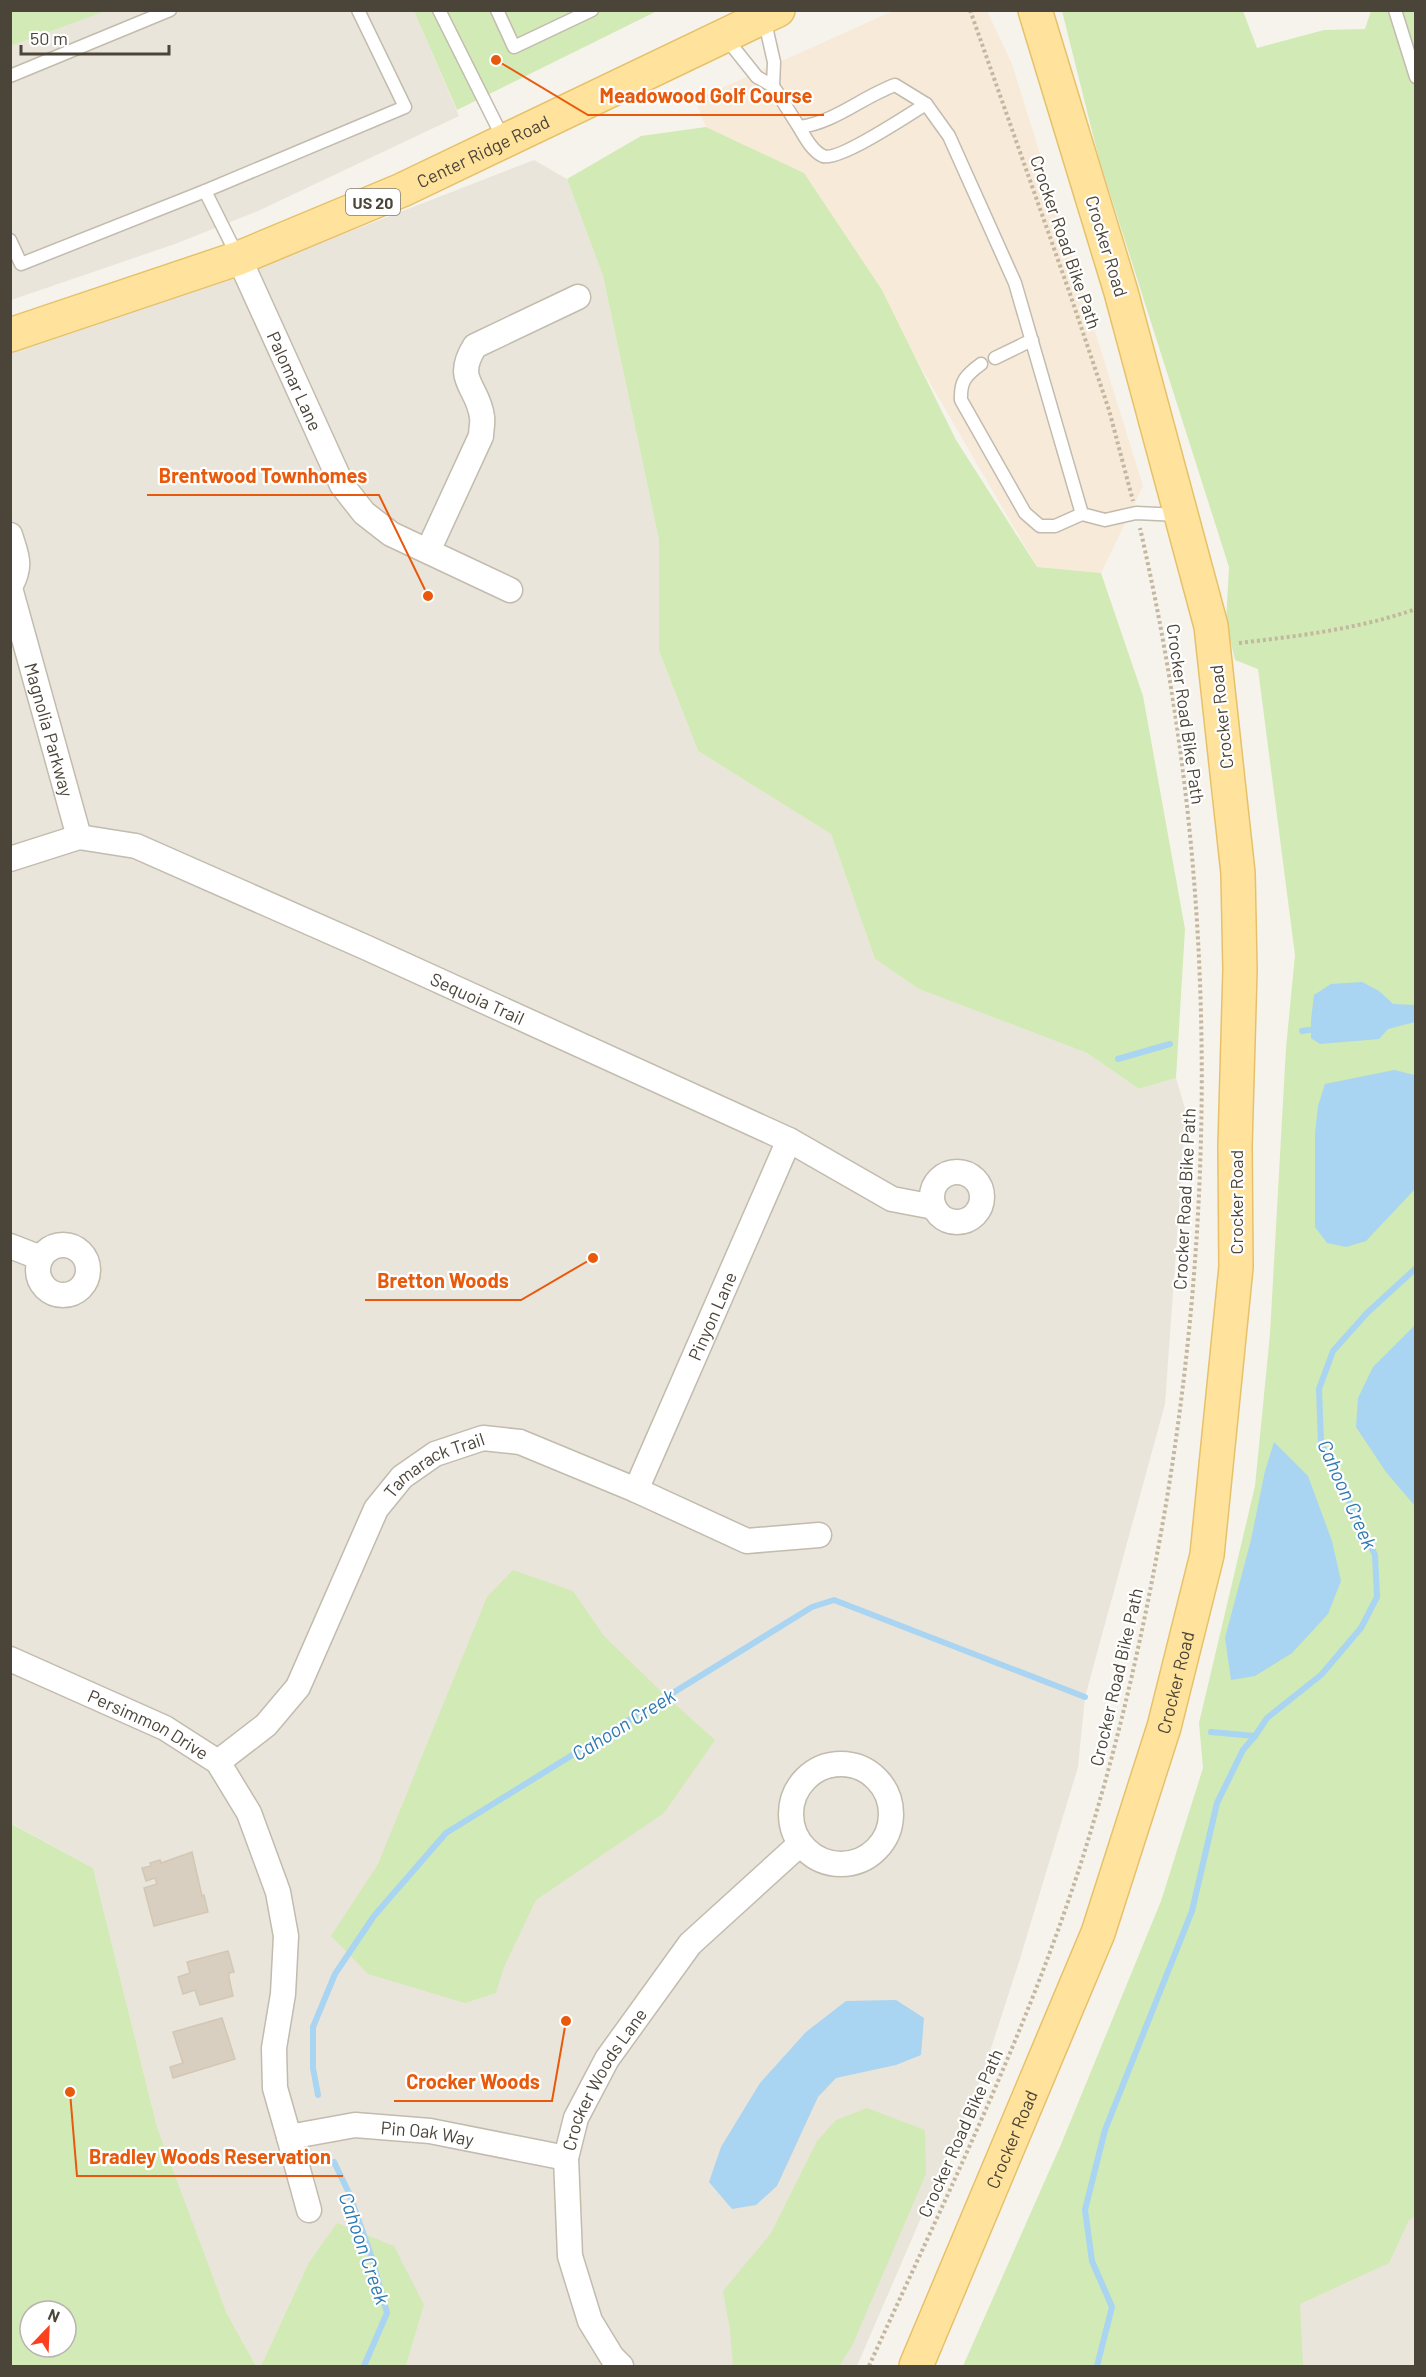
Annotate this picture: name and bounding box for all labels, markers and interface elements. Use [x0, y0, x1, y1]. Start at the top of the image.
scale bar [21, 18, 170, 56]
text: 50 m [30, 27, 68, 49]
callout: Meadowood Golf Course [588, 77, 824, 115]
text: Meadowood Golf Course [600, 83, 812, 107]
street label: Center Ridge Road [413, 110, 553, 192]
street label: Crocker Road Bike Path [1026, 152, 1106, 332]
road number: US 20 [346, 189, 400, 215]
street label: Crocker Road [1081, 193, 1133, 299]
street label: Palomar Lane [263, 328, 327, 434]
callout: Brentwood Townhomes [147, 457, 379, 495]
text: Brentwood Townhomes [159, 463, 367, 487]
street label: Crocker Road Bike Path [1162, 622, 1210, 806]
street label: Magnolia Parkway [20, 660, 78, 799]
street label: Crocker Road [1205, 664, 1237, 770]
street label: Sequoia Trail [427, 967, 528, 1029]
street label: Crocker Road Bike Path [1168, 1107, 1200, 1291]
street label: Crocker Road [1225, 1150, 1247, 1254]
callout: Bretton Woods [365, 1262, 521, 1300]
text: Bretton Woods [377, 1268, 509, 1292]
street label: Pinyon Lane [683, 1268, 741, 1364]
street label: Tamarack Trail [379, 1427, 487, 1502]
water label: Cahoon Creek [1313, 1436, 1383, 1553]
street label: Crocker Road Bike Path [1085, 1586, 1147, 1768]
street label: Crocker Road [1152, 1629, 1199, 1736]
water label: Cahoon Creek [567, 1683, 679, 1765]
street label: Persimmon Drive [85, 1684, 213, 1764]
street label: Crocker Woods Lane [557, 2004, 651, 2153]
street label: Crocker Road Bike Path [913, 2045, 1007, 2221]
callout: Crocker Woods [394, 2063, 552, 2101]
text: Crocker Woods [406, 2069, 540, 2093]
street label: Crocker Road [981, 2087, 1042, 2192]
street label: Pin Oak Way [380, 2116, 476, 2150]
callout: Bradley Woods Reservation [77, 2138, 343, 2176]
text: Bradley Woods Reservation [89, 2144, 331, 2168]
water label: Cahoon Creek [335, 2189, 396, 2308]
north arrow [18, 2299, 78, 2359]
text: N [45, 2304, 63, 2326]

